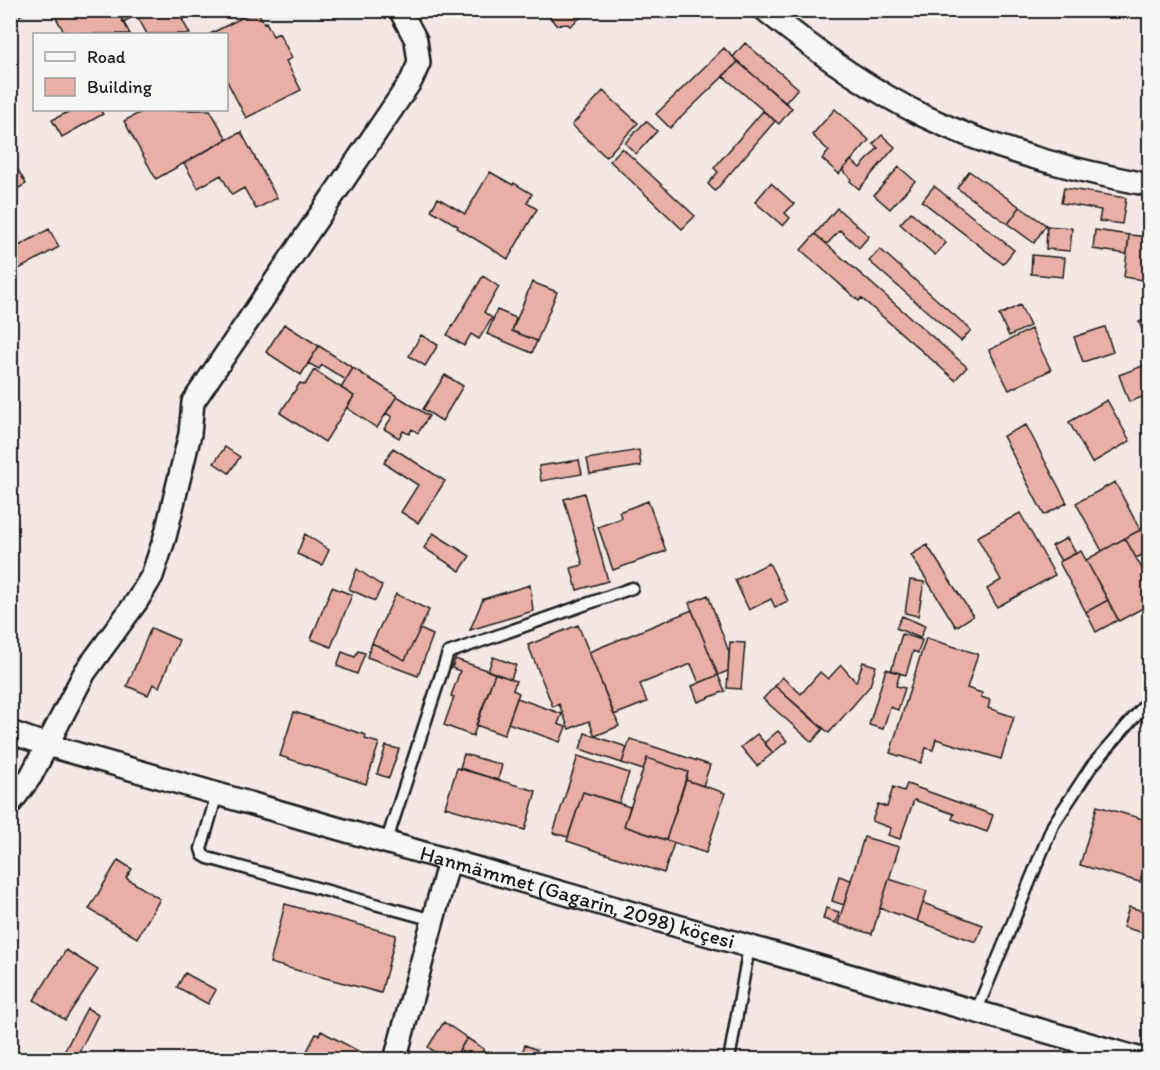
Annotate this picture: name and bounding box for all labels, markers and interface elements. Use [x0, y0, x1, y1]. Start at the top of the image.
legend [33, 33, 228, 111]
text: Road [87, 46, 126, 68]
text: Building [87, 76, 153, 98]
street label: Hanmämmet (Gagarin, 2098) köçesi [417, 840, 738, 954]

